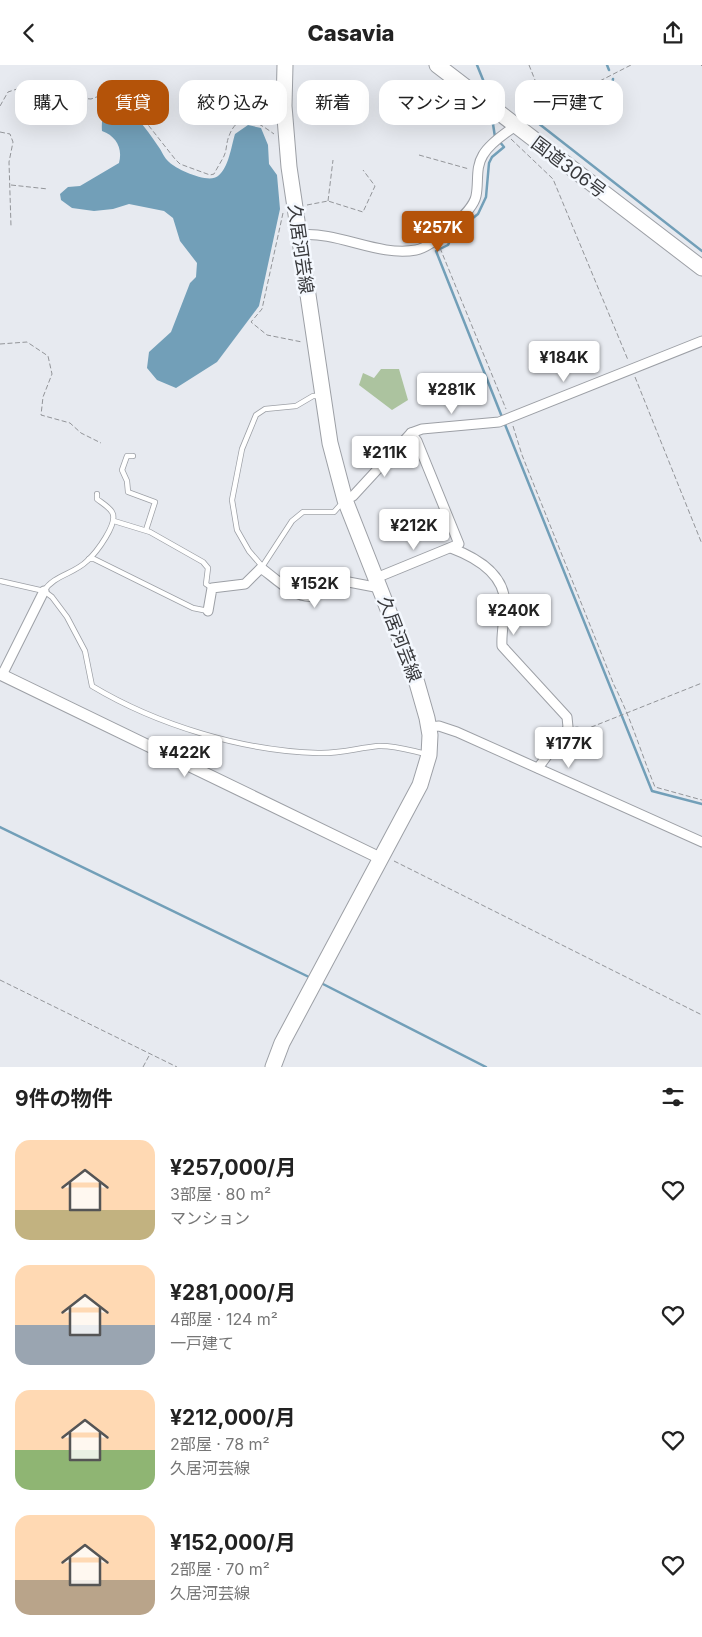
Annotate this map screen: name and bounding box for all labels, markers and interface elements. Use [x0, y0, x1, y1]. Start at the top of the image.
icon: back [15, 19, 43, 47]
icon: share [659, 19, 687, 47]
text: Casavia [307, 20, 395, 46]
chip: 購入 [15, 80, 87, 125]
chip: 賃貸 [97, 80, 169, 125]
chip: 絞り込み [179, 80, 287, 125]
chip: 新着 [297, 80, 369, 125]
chip: マンション [379, 80, 505, 125]
chip: 一戸建て [515, 80, 623, 125]
street label: 国道306号 [528, 132, 610, 202]
street label: 久居河芸線 [284, 203, 318, 295]
pin: ¥257K [403, 211, 473, 253]
text: ¥257K [413, 217, 463, 237]
pin: ¥184K [529, 341, 599, 383]
text: ¥184K [540, 347, 588, 367]
pin: ¥281K [417, 373, 487, 415]
text: ¥281K [428, 379, 476, 399]
pin: ¥211K [350, 435, 420, 478]
text: ¥211K [363, 442, 407, 462]
pin: ¥212K [379, 509, 449, 551]
text: ¥212K [390, 515, 438, 535]
pin: ¥152K [280, 567, 350, 609]
text: ¥152K [291, 573, 339, 593]
street label: 久居河芸線 [374, 593, 426, 685]
pin: ¥240K [479, 593, 549, 636]
text: ¥240K [488, 600, 540, 620]
pin: ¥177K [534, 727, 604, 769]
text: ¥177K [546, 733, 592, 753]
pin: ¥422K [150, 735, 220, 778]
text: ¥422K [159, 742, 211, 762]
icon: filters [659, 1083, 687, 1111]
text: 9件の物件 [15, 1086, 113, 1111]
text: ¥257,000/月 [170, 1155, 296, 1180]
icon: home [55, 1160, 115, 1220]
icon: heart [659, 1176, 687, 1204]
text: 3部屋 · 80 m² [170, 1184, 271, 1204]
text: マンション [170, 1208, 250, 1228]
text: ¥281,000/月 [170, 1280, 296, 1305]
icon: home [55, 1285, 115, 1345]
icon: heart [659, 1301, 687, 1329]
text: 4部屋 · 124 m² [170, 1309, 278, 1329]
text: 一戸建て [170, 1333, 234, 1353]
text: ¥212,000/月 [170, 1405, 296, 1430]
icon: home [55, 1410, 115, 1470]
icon: heart [659, 1426, 687, 1454]
text: 2部屋 · 78 m² [170, 1434, 270, 1454]
text: 久居河芸線 [170, 1458, 250, 1478]
text: ¥152,000/月 [170, 1530, 296, 1555]
icon: home [55, 1535, 115, 1595]
icon: heart [659, 1551, 687, 1579]
text: 2部屋 · 70 m² [170, 1559, 270, 1579]
text: 久居河芸線 [170, 1583, 250, 1603]

